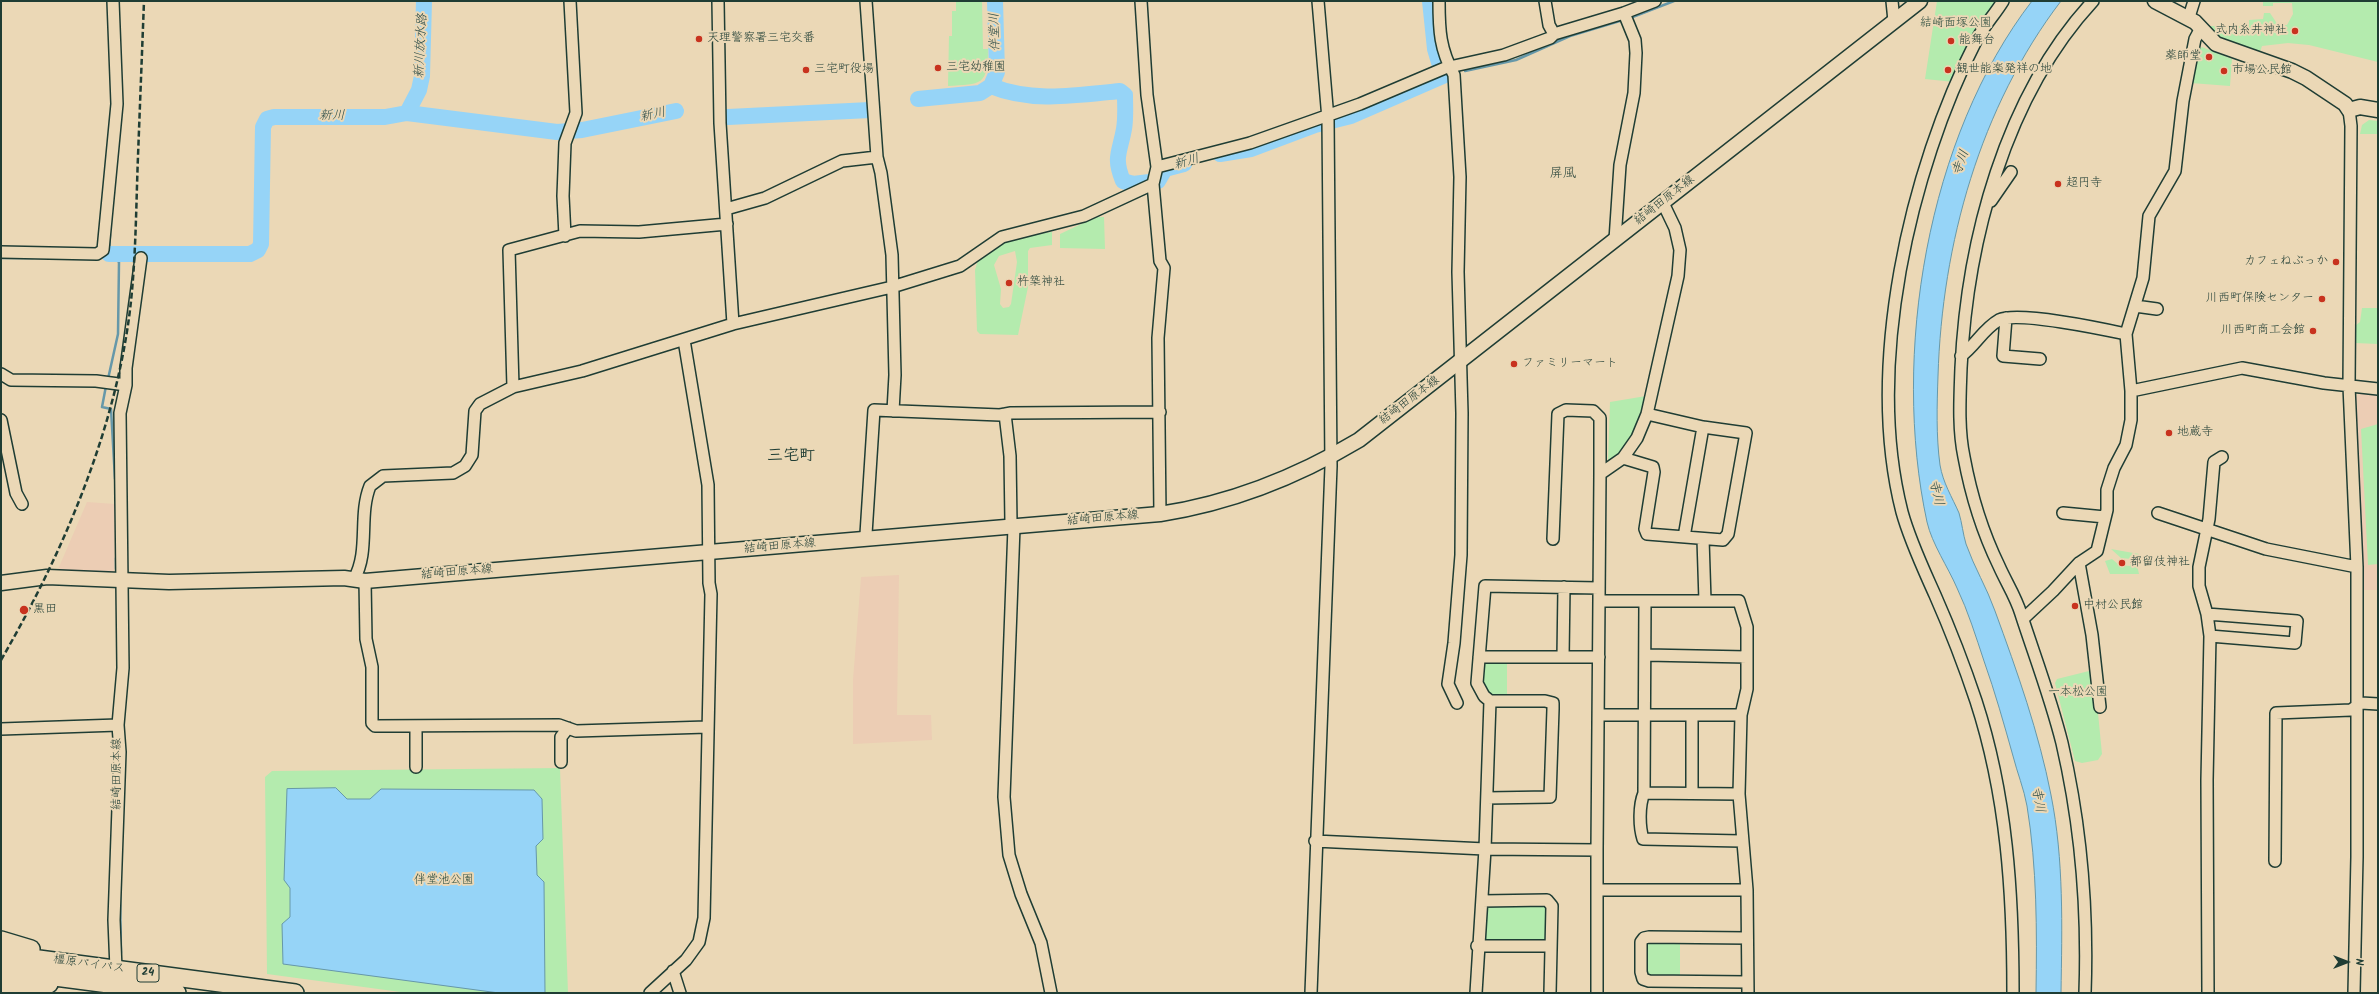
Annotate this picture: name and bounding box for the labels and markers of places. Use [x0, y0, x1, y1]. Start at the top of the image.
place label: 式内糸井神社 [2215, 24, 2287, 38]
marker: 式内糸井神社 [2290, 26, 2300, 36]
place label: 天理警察署三宅交番 [707, 32, 815, 46]
marker: 天理警察署三宅交番 [694, 34, 704, 44]
place label: 能舞台 [1959, 34, 1995, 48]
marker: 能舞台 [1946, 36, 1956, 46]
place label: 薬師堂 [2165, 50, 2201, 64]
marker: 薬師堂 [2204, 52, 2214, 62]
place label: 三宅幼稚園 [946, 61, 1006, 75]
place label: 三宅町役場 [814, 63, 874, 77]
marker: 三宅幼稚園 [933, 63, 943, 73]
place label: 観世能楽発祥の地 [1956, 63, 2052, 77]
place label: 市場公民館 [2232, 64, 2292, 78]
marker: 三宅町役場 [801, 65, 811, 75]
marker: 観世能楽発祥の地 [1943, 65, 1953, 75]
marker: 市場公民館 [2219, 66, 2229, 76]
place label: 超円寺 [2066, 177, 2102, 191]
marker: 超円寺 [2053, 179, 2063, 189]
place label: カフェねぶっか [2244, 255, 2328, 269]
marker: カフェねぶっか [2331, 257, 2341, 267]
place label: 杵築神社 [1017, 276, 1065, 290]
marker: 杵築神社 [1004, 278, 1014, 288]
place label: 川西町保険センター [2206, 292, 2314, 306]
marker: 川西町保険センター [2317, 294, 2327, 304]
place label: 川西町商工会館 [2221, 324, 2305, 338]
marker: 川西町商工会館 [2308, 326, 2318, 336]
place label: ファミリーマート [1522, 357, 1618, 371]
marker: ファミリーマート [1509, 359, 1519, 369]
place label: 地蔵寺 [2177, 426, 2213, 440]
marker: 地蔵寺 [2164, 428, 2174, 438]
place label: 都留伎神社 [2130, 556, 2190, 570]
marker: 都留伎神社 [2117, 558, 2127, 568]
place label: 中村公民館 [2083, 599, 2143, 613]
marker: 中村公民館 [2070, 601, 2080, 611]
place label: 黒田 [33, 603, 57, 617]
marker: 黒田 [18, 604, 30, 616]

